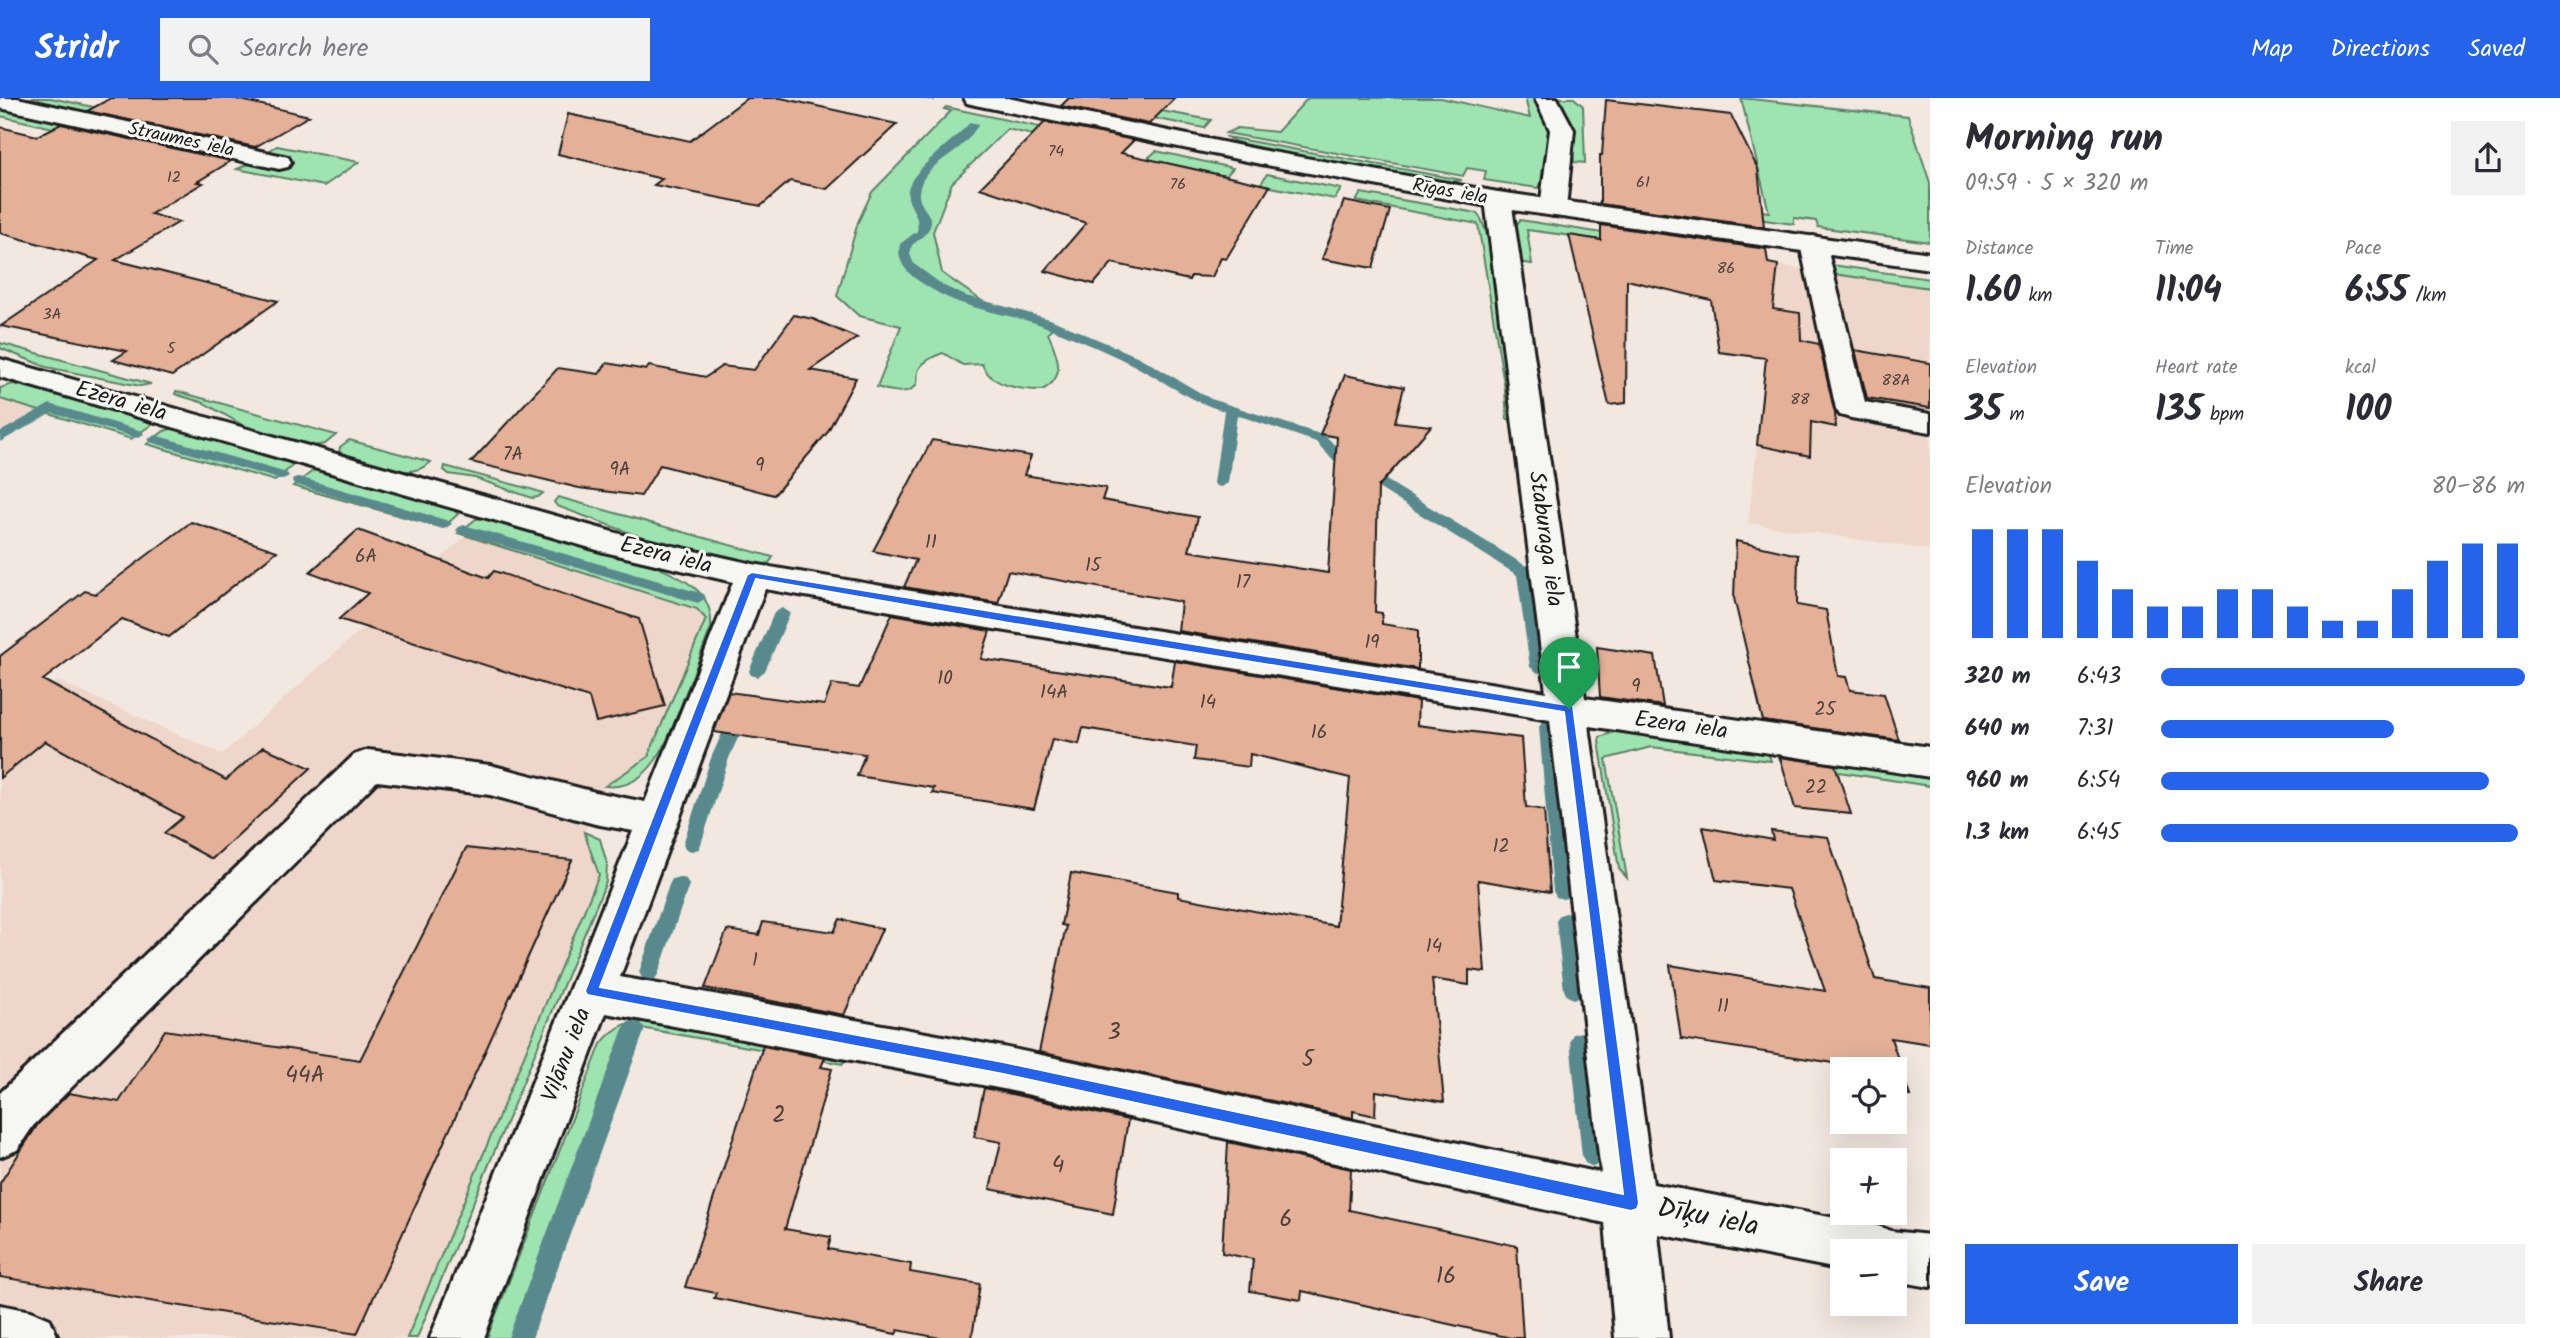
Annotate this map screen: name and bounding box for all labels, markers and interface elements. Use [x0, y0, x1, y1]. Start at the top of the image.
search box [160, 18, 650, 81]
text: Stridr [35, 23, 118, 76]
text: Search here [240, 28, 369, 70]
icon: search [184, 30, 222, 68]
text: Map [2251, 30, 2293, 69]
text: Directions [2331, 30, 2430, 69]
text: Saved [2468, 30, 2525, 69]
text: Morning run [1965, 110, 2163, 170]
street label: Straumes iela [125, 114, 237, 166]
button: share [2451, 121, 2525, 195]
house number: 74 [1048, 139, 1064, 164]
house number: 12 [167, 165, 181, 190]
text: 09:59 · 5 × 320 m [1965, 166, 2148, 202]
house number: 61 [1636, 170, 1650, 195]
street label: Rīgas iela [1410, 171, 1490, 213]
house number: 76 [1170, 172, 1186, 197]
text: Distance [1965, 234, 2033, 264]
text: Time [2155, 234, 2193, 264]
text: Pace [2345, 234, 2381, 264]
house number: 86 [1717, 256, 1735, 281]
text: 1.60 [1965, 264, 2021, 320]
text: 11:04 [2155, 264, 2222, 320]
text: 6:55 [2345, 264, 2408, 320]
text: km [2021, 281, 2052, 311]
text: /km [2408, 281, 2446, 311]
house number: 3A [43, 302, 62, 327]
house number: 5 [167, 336, 177, 361]
text: Elevation [1965, 353, 2037, 383]
text: Heart rate [2155, 353, 2238, 383]
text: kcal [2345, 353, 2376, 383]
house number: 88A [1882, 368, 1911, 393]
street label: Ezera iela [71, 372, 171, 432]
text: 35 [1965, 383, 2002, 439]
text: 135 [2155, 383, 2202, 439]
text: 100 [2345, 383, 2391, 439]
house number: 88 [1790, 387, 1810, 412]
text: m [2002, 400, 2025, 430]
text: bpm [2202, 400, 2244, 430]
house number: 7A [503, 440, 523, 470]
house number: 9 [755, 451, 765, 481]
house number: 9A [610, 455, 630, 485]
street label: Staburaga iela [1518, 469, 1572, 609]
text: Elevation [1965, 469, 2052, 505]
text: 80–86 m [2431, 469, 2525, 505]
street label: Ezera iela [616, 527, 716, 585]
house number: 11 [925, 528, 937, 558]
house number: 6A [355, 542, 377, 572]
house number: 15 [1085, 551, 1103, 581]
house number: 17 [1236, 568, 1252, 598]
house number: 19 [1364, 628, 1380, 658]
pin [1539, 637, 1599, 709]
icon: arrive [1550, 648, 1588, 686]
text: 320 m [1965, 659, 2030, 695]
text: 6:43 [2077, 659, 2121, 695]
house number: 10 [937, 664, 953, 694]
house number: 9 [1631, 672, 1641, 702]
house number: 14A [1040, 678, 1068, 708]
house number: 14 [1200, 688, 1216, 718]
house number: 25 [1814, 695, 1837, 725]
street label: Ezera iela [1632, 702, 1730, 750]
text: 640 m [1965, 711, 2030, 747]
text: 7:31 [2077, 711, 2114, 747]
house number: 16 [1311, 718, 1327, 748]
text: 960 m [1965, 763, 2029, 799]
text: 6:54 [2077, 763, 2120, 799]
house number: 22 [1805, 773, 1827, 803]
text: 1.3 km [1965, 815, 2029, 851]
text: 6:45 [2077, 815, 2120, 851]
house number: 12 [1492, 832, 1510, 862]
house number: 14 [1426, 932, 1442, 962]
house number: 1 [752, 946, 758, 976]
house number: 11 [1717, 992, 1729, 1022]
street label: Viļānu iela [533, 1002, 601, 1108]
house number: 3 [1107, 1015, 1121, 1051]
house number: 5 [1302, 1042, 1316, 1078]
map controls [1830, 1057, 1907, 1316]
button: locate [1830, 1057, 1907, 1134]
house number: 44A [285, 1058, 325, 1094]
house number: 2 [772, 1098, 786, 1134]
house number: 4 [1052, 1148, 1064, 1184]
button: + [1830, 1148, 1907, 1225]
street label: Dīķu iela [1653, 1186, 1763, 1250]
house number: 6 [1280, 1202, 1292, 1238]
button: − [1830, 1239, 1907, 1316]
button: Save [1965, 1244, 2238, 1324]
button: Share [2252, 1244, 2525, 1324]
house number: 16 [1436, 1259, 1456, 1295]

